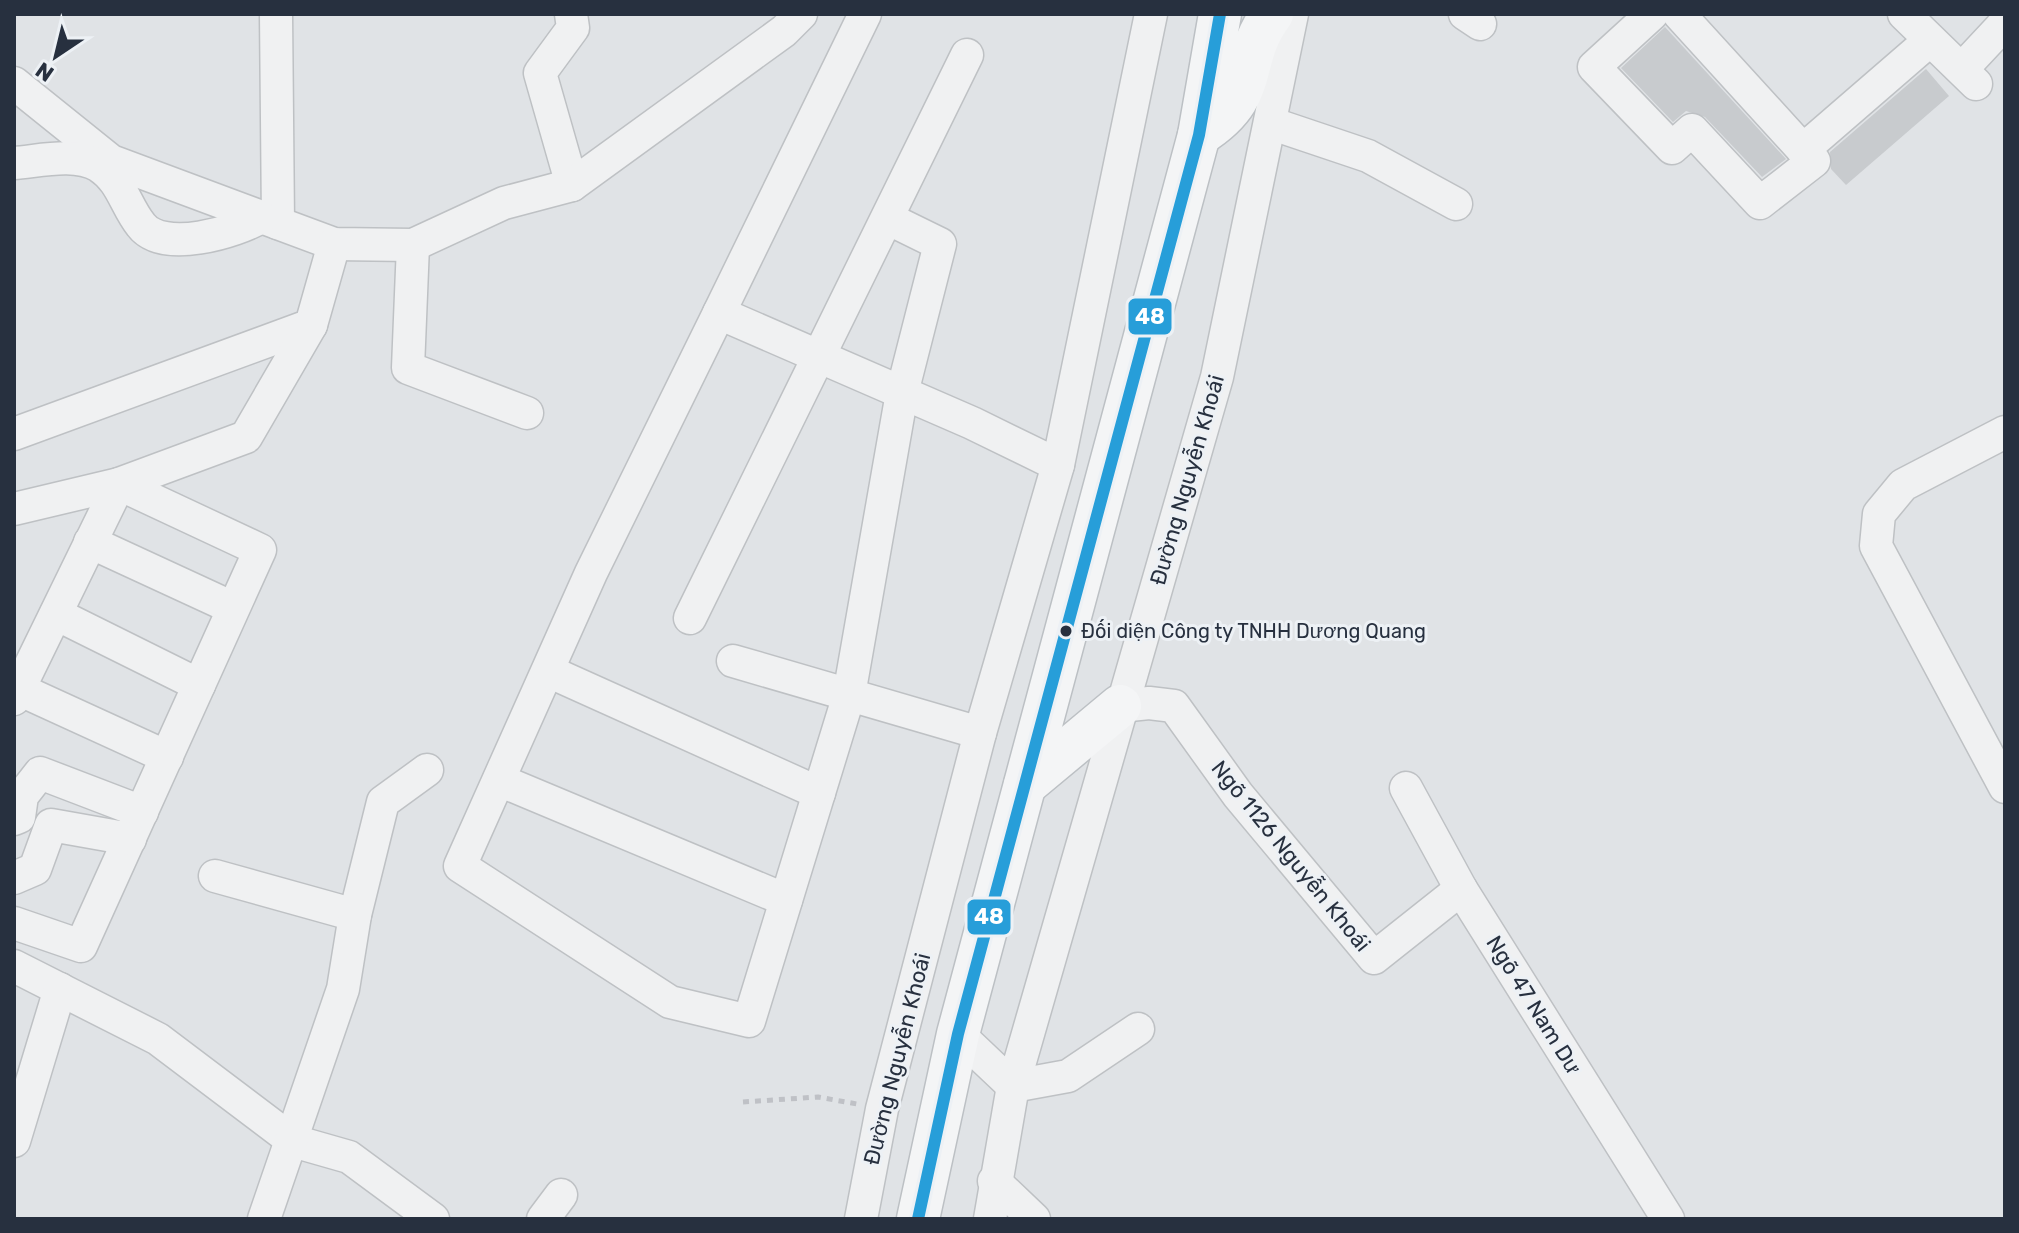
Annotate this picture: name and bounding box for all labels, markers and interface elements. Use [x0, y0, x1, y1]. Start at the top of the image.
north arrow [16, 16, 96, 96]
text: N [31, 56, 59, 88]
line badge: 48 [1127, 297, 1173, 336]
text: 48 [1135, 303, 1165, 330]
street label: Đường Nguyễn Khoái [1144, 372, 1230, 588]
place label: Đối diện Công ty TNHH Dương Quang [1081, 619, 1426, 643]
marker: Đối diện Công ty TNHH Dương Quang [1058, 623, 1074, 639]
street label: Ngõ 1126 Nguyễn Khoái [1206, 755, 1376, 957]
line badge: 48 [966, 898, 1012, 936]
text: 48 [974, 903, 1004, 930]
street label: Ngõ 47 Nam Dư [1481, 931, 1588, 1080]
street label: Đường Nguyễn Khoái [858, 950, 936, 1168]

